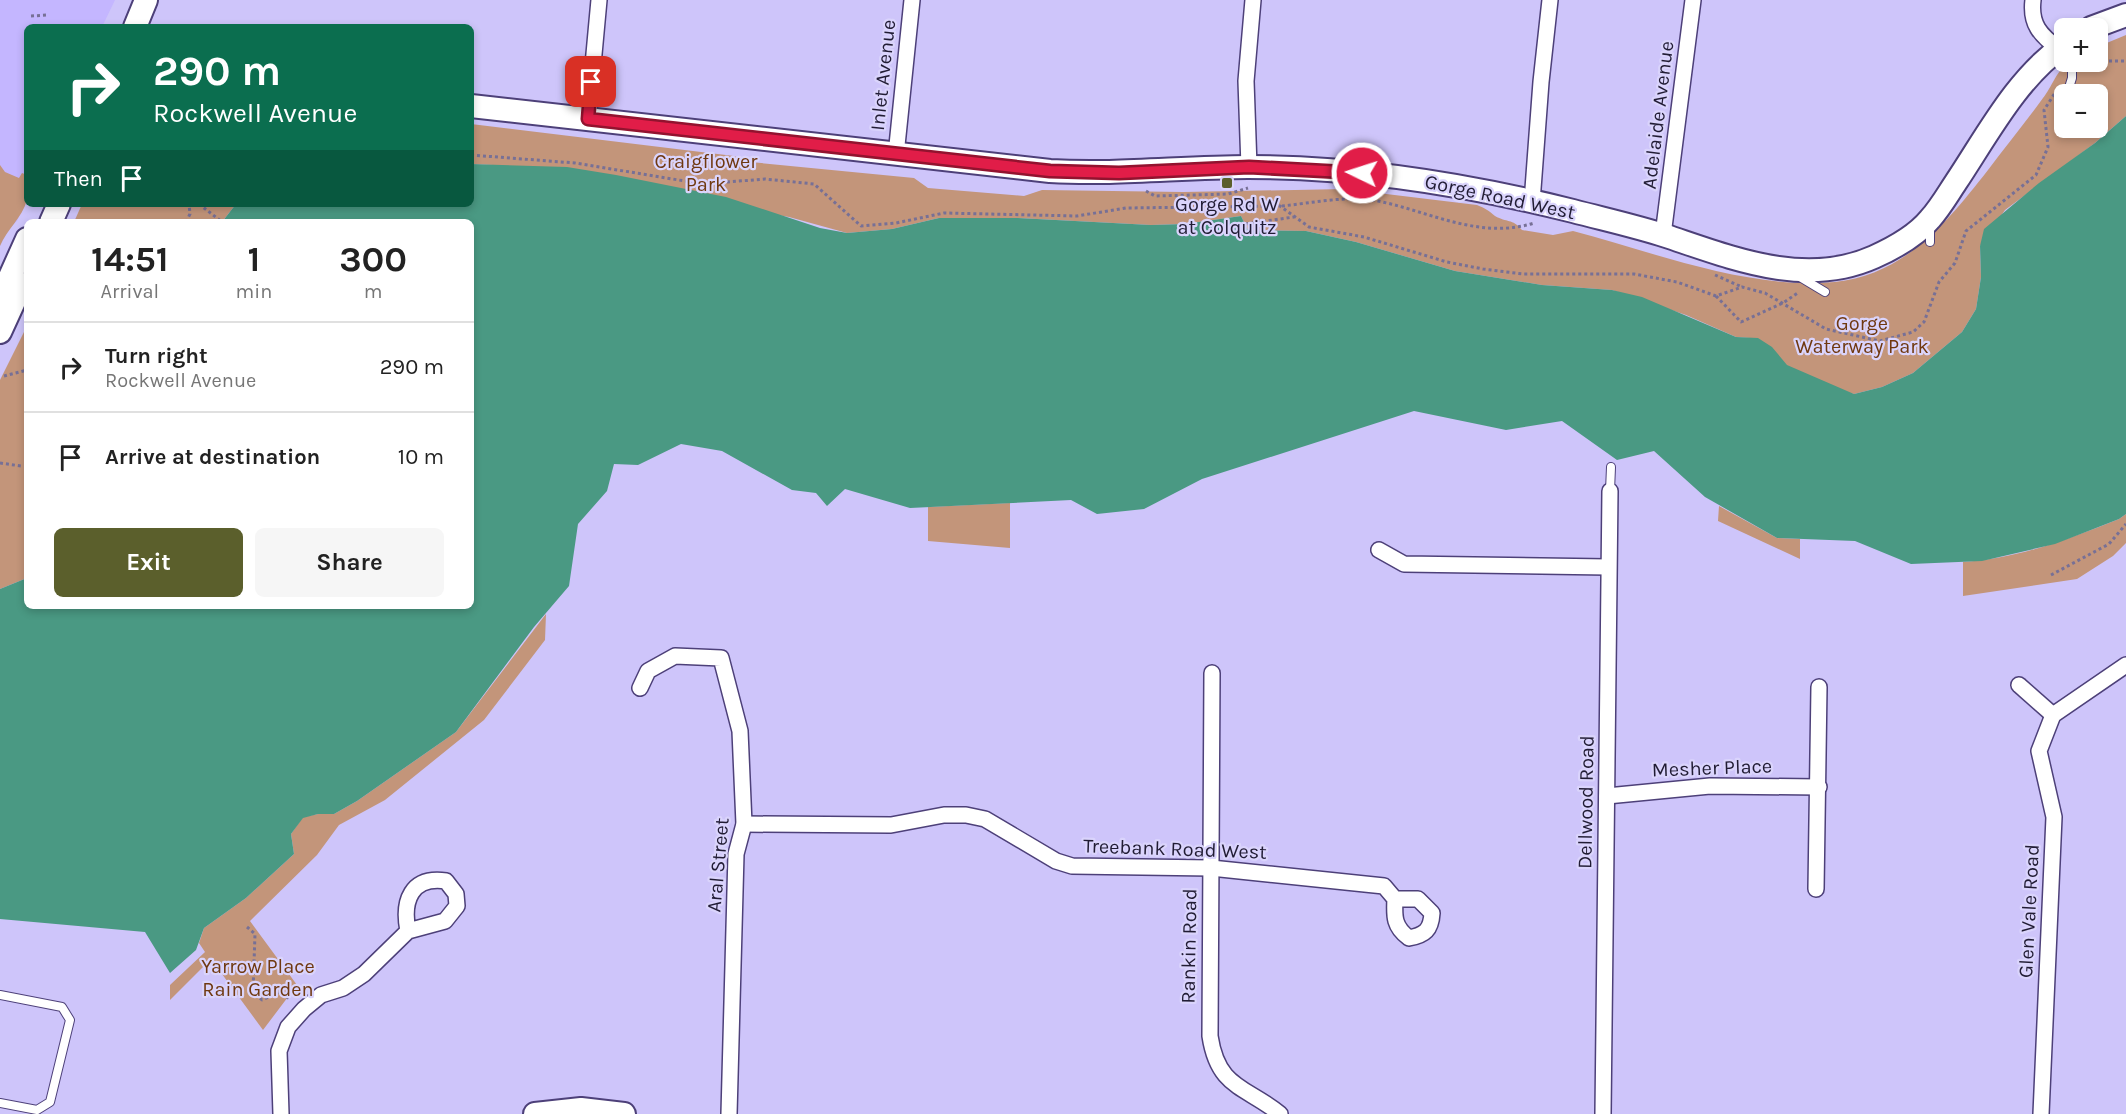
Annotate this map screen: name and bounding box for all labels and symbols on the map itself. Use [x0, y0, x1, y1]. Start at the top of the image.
street label: Inlet Avenue [866, 18, 900, 132]
street label: Adelaide Avenue [1638, 40, 1678, 190]
pin [565, 56, 616, 107]
position arrow [1330, 141, 1394, 205]
park label: Craigflower Park [654, 150, 758, 196]
street label: Gorge Road West [1423, 170, 1578, 224]
marker: Gorge Rd W at Colquitz [1220, 176, 1234, 190]
place label: Gorge Rd W at Colquitz [1175, 193, 1279, 239]
park label: Gorge Waterway Park [1795, 312, 1929, 358]
street label: Dellwood Road [1573, 735, 1599, 869]
street label: Mesher Place [1651, 754, 1773, 782]
street label: Aral Street [702, 816, 734, 913]
street label: Treebank Road West [1083, 834, 1268, 864]
street label: Glen Vale Road [2014, 844, 2044, 978]
street label: Rankin Road [1176, 888, 1202, 1004]
park label: Yarrow Place Rain Garden [201, 955, 315, 1001]

